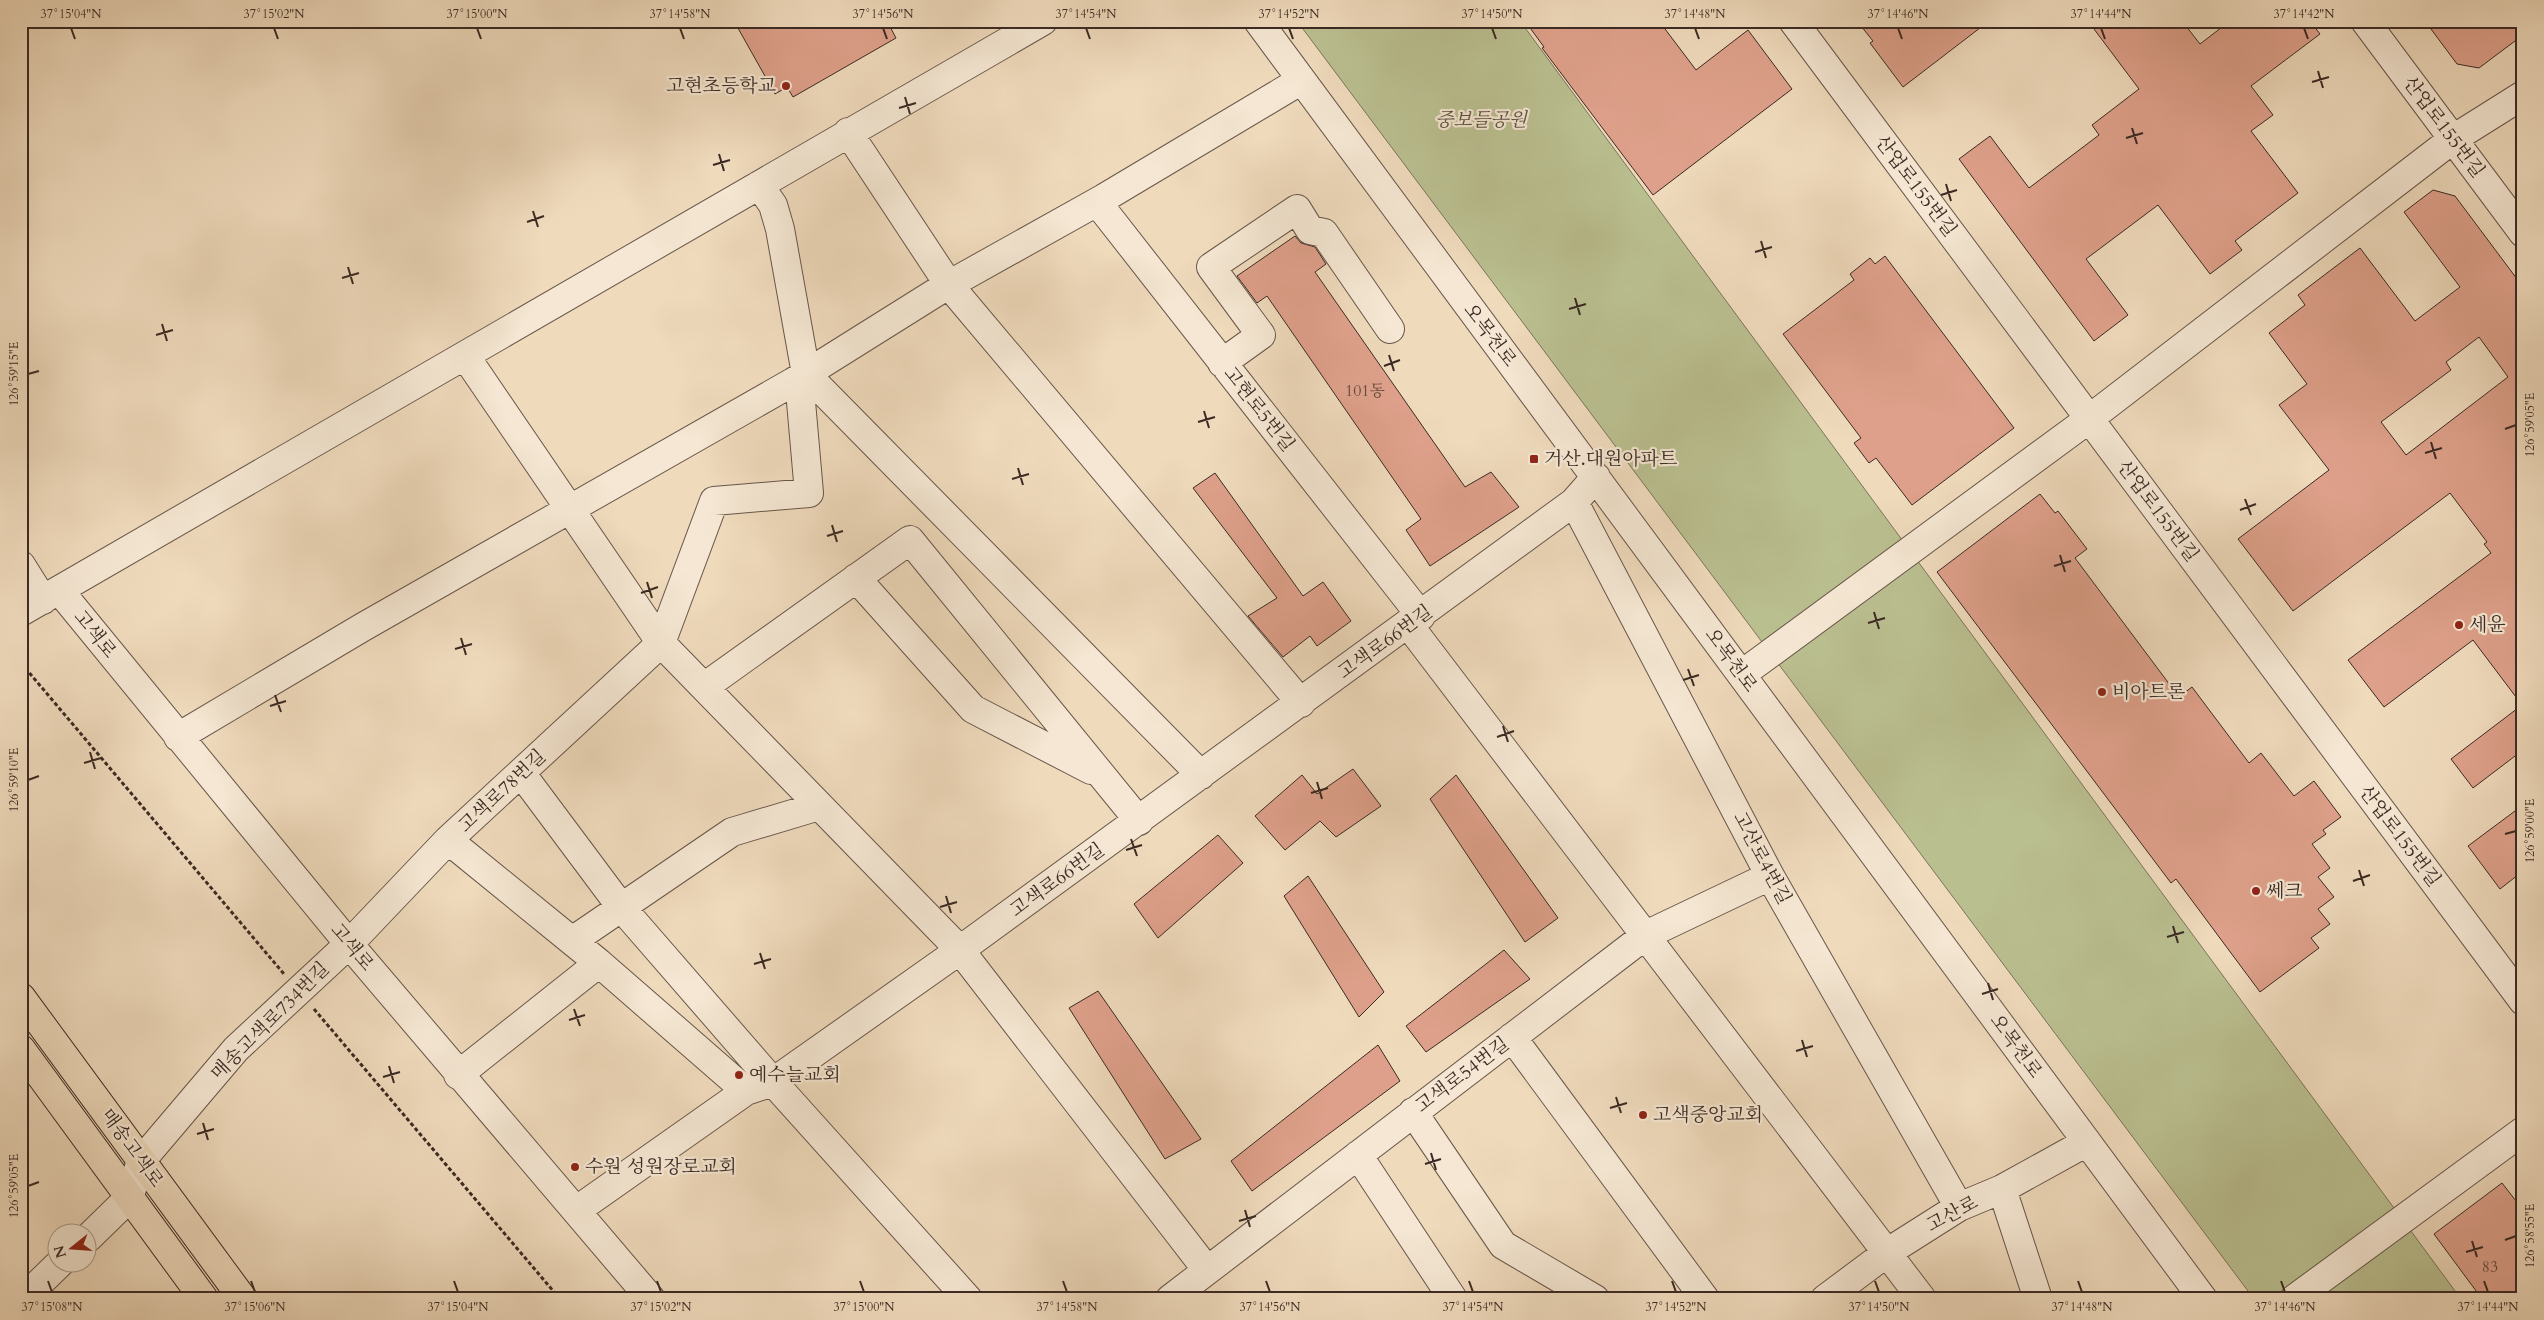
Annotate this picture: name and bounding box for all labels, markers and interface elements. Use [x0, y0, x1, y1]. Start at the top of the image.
text: 37°15'04"N [41, 6, 102, 22]
text: 37°15'02"N [244, 6, 305, 22]
text: 37°15'00"N [447, 6, 508, 22]
text: 37°14'58"N [650, 6, 711, 22]
text: 37°14'56"N [853, 6, 914, 22]
text: 37°14'54"N [1056, 6, 1117, 22]
text: 37°14'52"N [1259, 6, 1320, 22]
text: 37°14'50"N [1462, 6, 1523, 22]
text: 37°14'48"N [1665, 6, 1726, 22]
text: 37°14'46"N [1868, 6, 1929, 22]
text: 37°14'44"N [2071, 6, 2132, 22]
text: 37°14'42"N [2274, 6, 2335, 22]
street label: 산업로155번길 [2397, 71, 2491, 183]
place label: 고현초등학교 [666, 73, 776, 99]
marker: 고현초등학교 [780, 80, 792, 92]
park label: 중보들공원 [1435, 107, 1529, 133]
street label: 산업로155번길 [1869, 130, 1963, 242]
street label: 오목천로 [1458, 298, 1522, 372]
text: 126°59'15"E [6, 342, 22, 406]
street label: 고현로5번길 [1218, 361, 1300, 457]
house number: 101동 [1345, 380, 1386, 402]
text: 126°59'05"E [2522, 393, 2538, 457]
place label: 거산.대원아파트 [1544, 446, 1677, 472]
marker: 거산.대원아파트 [1528, 453, 1540, 465]
street label: 산업로155번길 [2111, 455, 2205, 567]
street label: 고색로66번길 [1332, 599, 1438, 685]
street label: 고색로 [68, 604, 122, 664]
place label: 세윤 [2469, 612, 2506, 638]
marker: 세윤 [2453, 619, 2465, 631]
street label: 오목천로 [1699, 623, 1763, 697]
place label: 비아트론 [2112, 679, 2185, 705]
marker: 비아트론 [2096, 686, 2108, 698]
street label: 고색로78번길 [452, 744, 552, 838]
text: 126°59'10"E [6, 748, 22, 812]
street label: 산업로155번길 [2353, 780, 2447, 892]
text: 126°59'00"E [2522, 799, 2538, 863]
street label: 고산로4번길 [1727, 807, 1797, 909]
street label: 고색로66번길 [1004, 837, 1110, 923]
place label: 쎄크 [2266, 878, 2303, 904]
marker: 쎄크 [2250, 885, 2262, 897]
street label: 고색로 [324, 918, 380, 976]
street label: 매송고색로734번길 [205, 956, 335, 1086]
street label: 오목천로 [1984, 1009, 2048, 1083]
street label: 고색로54번길 [1410, 1031, 1514, 1119]
place label: 예수늘교회 [749, 1062, 841, 1088]
marker: 예수늘교회 [733, 1069, 745, 1081]
place label: 고색중앙교회 [1653, 1102, 1763, 1128]
street label: 매송고색로 [95, 1103, 169, 1193]
marker: 고색중앙교회 [1637, 1109, 1649, 1121]
text: 126°59'05"E [6, 1154, 22, 1218]
place label: 수원 성원장로교회 [585, 1154, 737, 1180]
marker: 수원 성원장로교회 [569, 1161, 581, 1173]
street label: 고산로 [1922, 1190, 1982, 1238]
text: 126°58'55"E [2522, 1204, 2538, 1268]
north arrow [48, 1222, 98, 1272]
text: N [49, 1243, 71, 1260]
house number: 83 [2482, 1256, 2498, 1278]
text: 37°15'08"N [22, 1299, 83, 1315]
text: 37°15'06"N [225, 1299, 286, 1315]
text: 37°15'04"N [428, 1299, 489, 1315]
text: 37°15'02"N [631, 1299, 692, 1315]
text: 37°15'00"N [834, 1299, 895, 1315]
text: 37°14'58"N [1037, 1299, 1098, 1315]
text: 37°14'56"N [1240, 1299, 1301, 1315]
text: 37°14'54"N [1443, 1299, 1504, 1315]
text: 37°14'52"N [1646, 1299, 1707, 1315]
text: 37°14'50"N [1849, 1299, 1910, 1315]
text: 37°14'48"N [2052, 1299, 2113, 1315]
text: 37°14'46"N [2255, 1299, 2316, 1315]
text: 37°14'44"N [2458, 1299, 2519, 1315]

